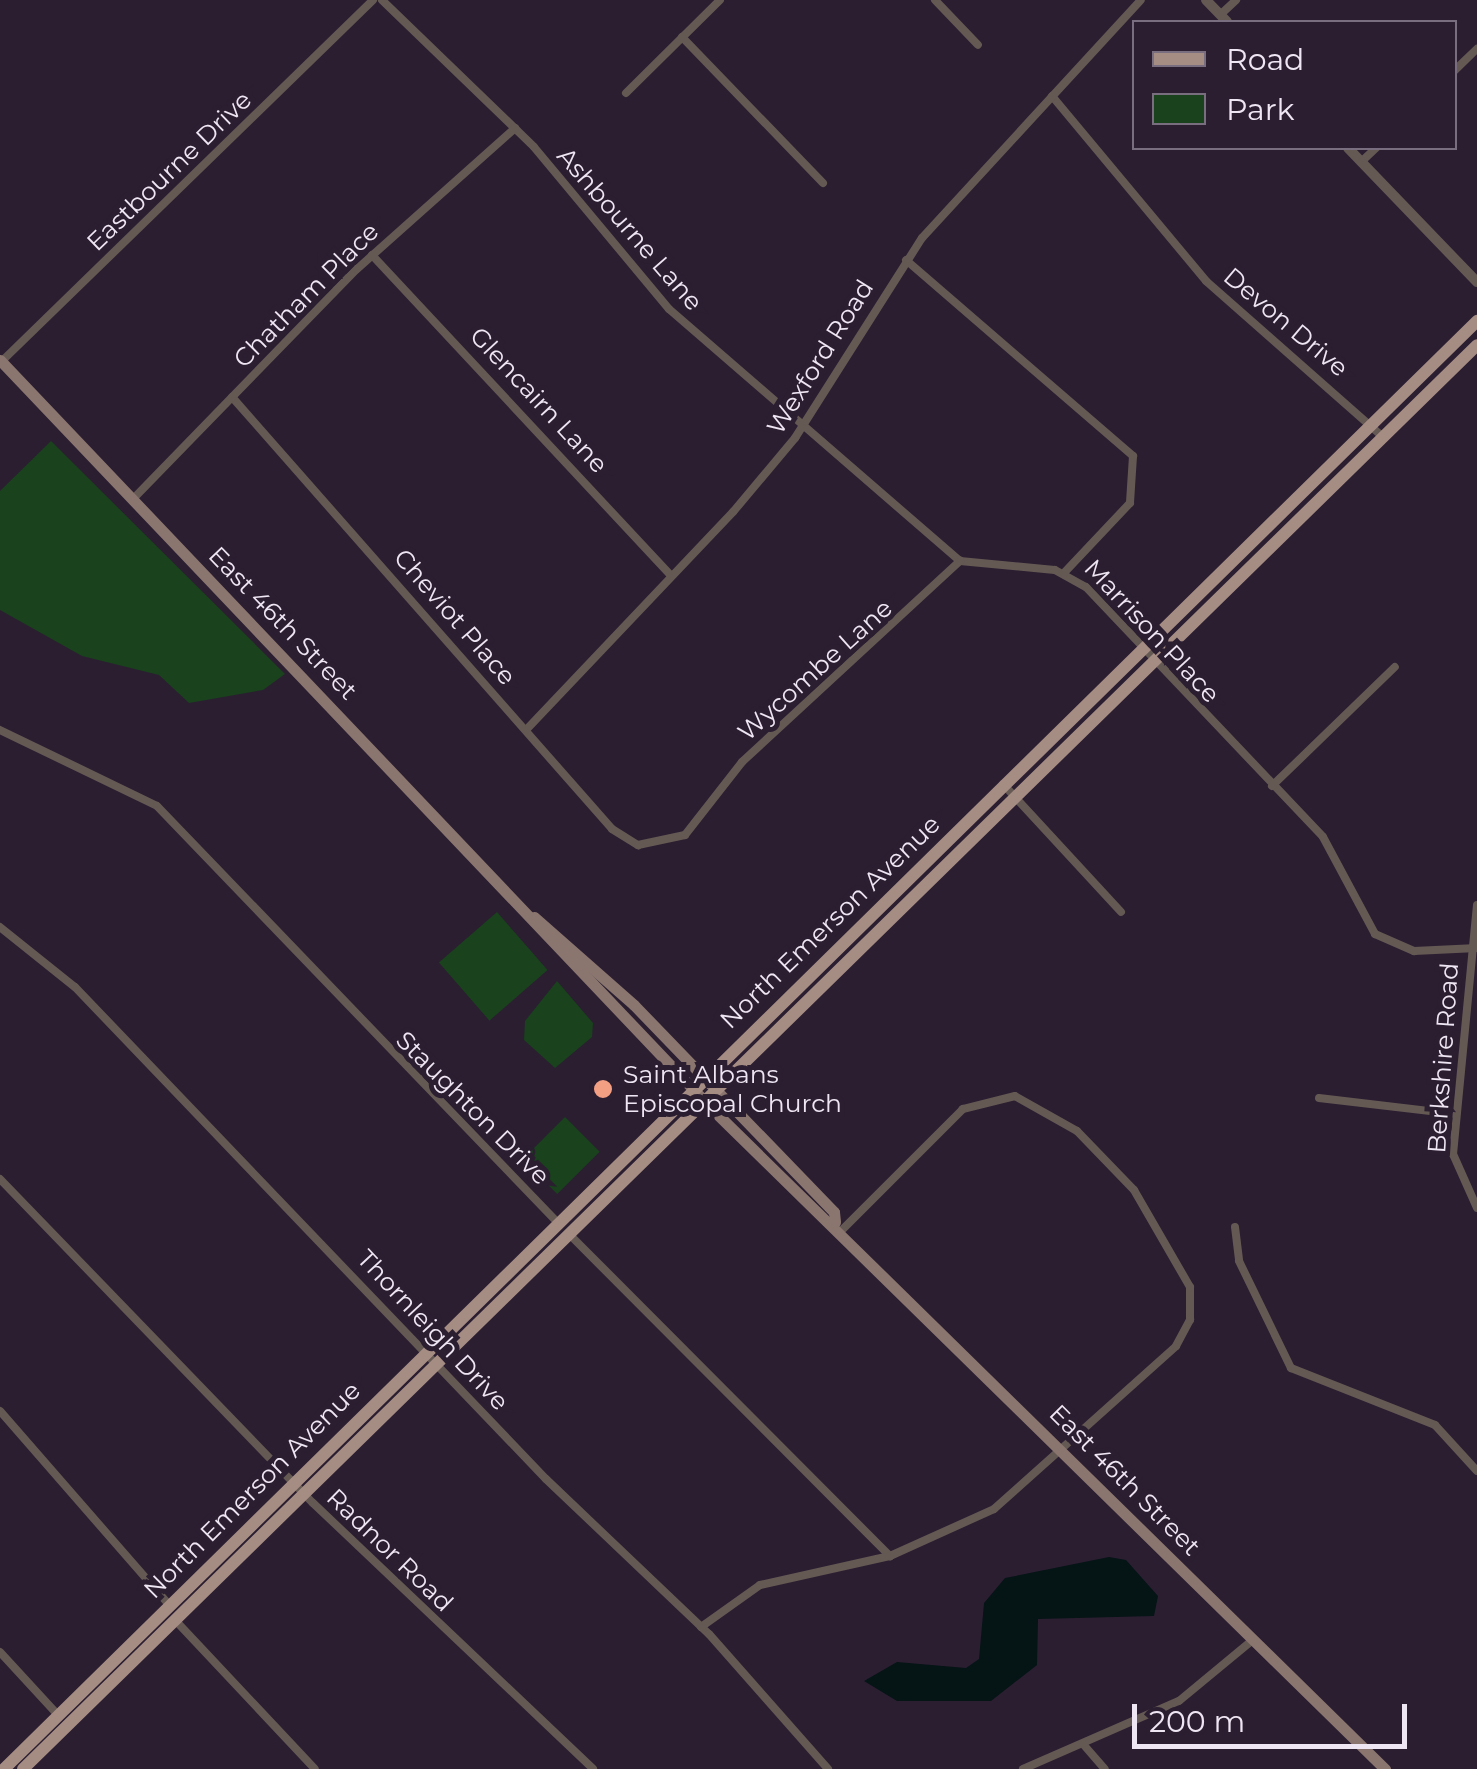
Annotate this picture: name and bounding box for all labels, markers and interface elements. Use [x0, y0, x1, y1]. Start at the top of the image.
legend [1132, 20, 1457, 150]
text: Road [1226, 41, 1304, 78]
street label: Eastbourne Drive [81, 85, 257, 257]
text: Park [1226, 91, 1295, 128]
street label: Ashbourne Lane [551, 141, 709, 317]
street label: Chatham Place [227, 216, 385, 374]
street label: Devon Drive [1218, 261, 1354, 383]
street label: Wexford Road [760, 274, 880, 440]
street label: Glencairn Lane [464, 321, 614, 479]
street label: East 46th Street [202, 540, 364, 706]
street label: Cheviot Place [388, 543, 522, 691]
street label: Marrison Place [1078, 553, 1226, 709]
street label: Wycombe Lane [732, 593, 898, 747]
street label: North Emerson Avenue [714, 809, 946, 1035]
street label: Berkshire Road [1421, 962, 1465, 1154]
street label: Staughton Drive [390, 1025, 556, 1191]
place label: Saint Albans Episcopal Church [623, 1060, 842, 1119]
marker: Saint Albans Episcopal Church [592, 1078, 614, 1100]
street label: Thornleigh Drive [351, 1244, 515, 1416]
street label: North Emerson Avenue [137, 1375, 367, 1605]
street label: East 46th Street [1043, 1398, 1207, 1562]
street label: Radnor Road [321, 1482, 459, 1618]
scale bar [1137, 1684, 1412, 1746]
text: 200 m [1149, 1703, 1245, 1740]

